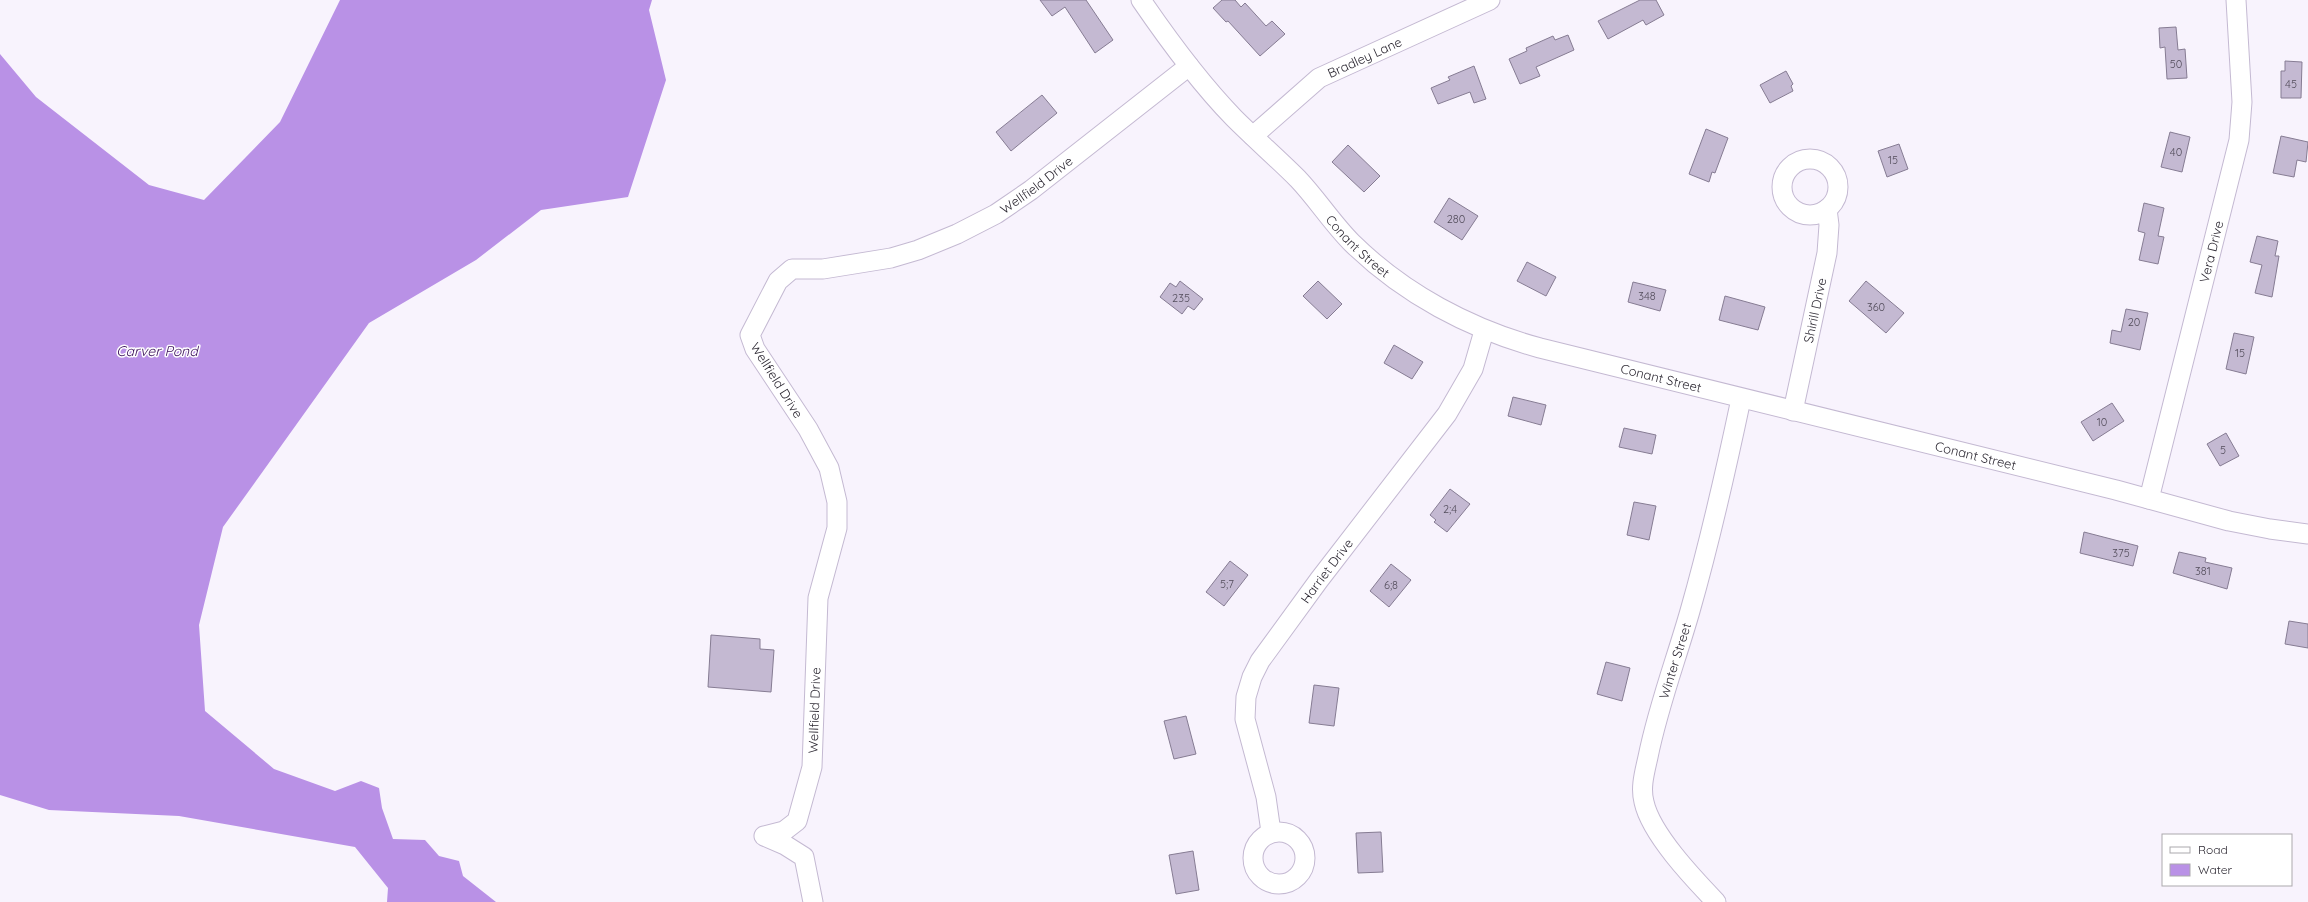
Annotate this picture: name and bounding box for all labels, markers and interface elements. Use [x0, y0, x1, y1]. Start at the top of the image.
street label: Bradley Lane [1325, 33, 1404, 81]
house number: 50 [2170, 57, 2182, 71]
house number: 45 [2285, 77, 2297, 91]
house number: 40 [2170, 145, 2182, 159]
street label: Wellfield Drive [997, 153, 1076, 217]
house number: 15 [1888, 153, 1898, 167]
street label: Conant Street [1323, 212, 1393, 281]
house number: 280 [1447, 212, 1465, 226]
street label: Vera Drive [2196, 219, 2226, 284]
street label: Shirill Drive [1800, 276, 1829, 344]
house number: 348 [1638, 289, 1656, 303]
house number: 235 [1172, 291, 1190, 305]
house number: 360 [1867, 300, 1885, 314]
house number: 20 [2128, 315, 2140, 329]
street label: Wellfield Drive [747, 339, 807, 421]
water label: Carver Pond [116, 342, 199, 360]
house number: 15 [2235, 346, 2245, 360]
street label: Conant Street [1619, 360, 1703, 396]
house number: 10 [2097, 415, 2107, 429]
street label: Conant Street [1934, 438, 2018, 473]
house number: 5 [2220, 443, 2226, 457]
house number: 2;4 [1443, 502, 1457, 516]
street label: Harriet Drive [1297, 535, 1356, 606]
house number: 375 [2112, 546, 2130, 560]
house number: 381 [2195, 564, 2211, 578]
house number: 5;7 [1220, 577, 1234, 591]
house number: 6;8 [1384, 578, 1398, 592]
street label: Winter Street [1655, 621, 1694, 701]
street label: Wellfield Drive [804, 667, 824, 754]
legend [2162, 834, 2292, 886]
text: Road [2198, 842, 2228, 857]
text: Water [2198, 862, 2233, 877]

